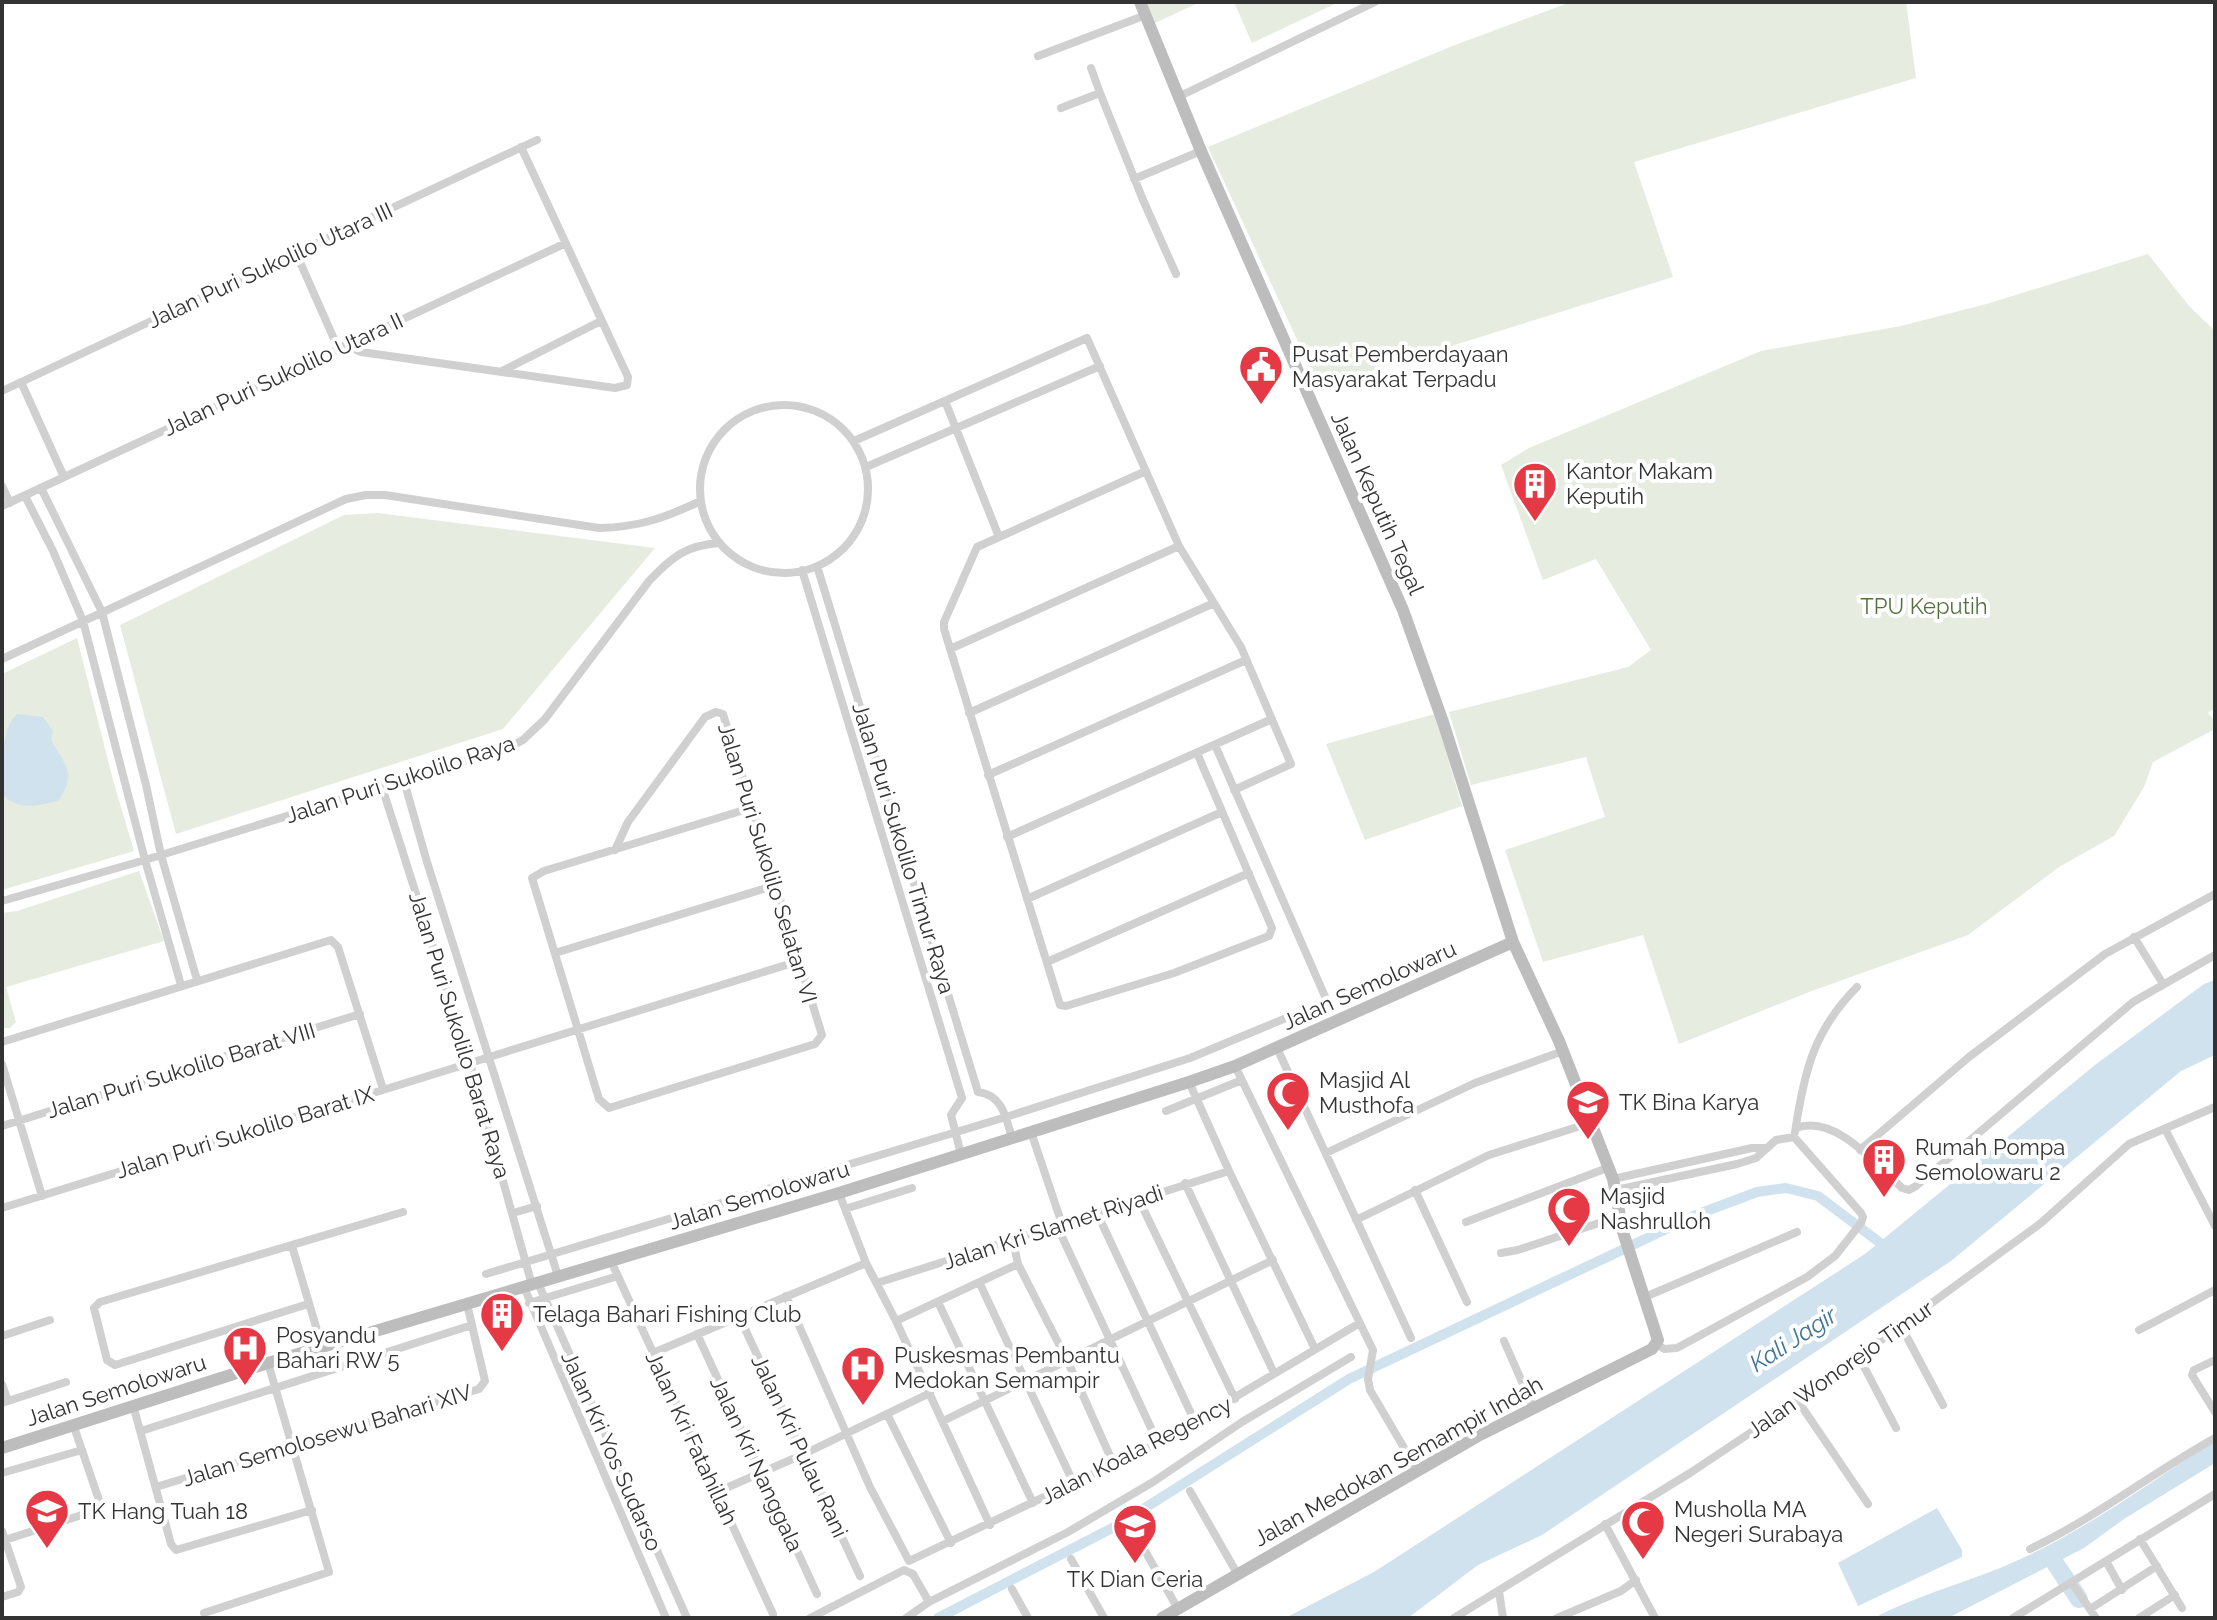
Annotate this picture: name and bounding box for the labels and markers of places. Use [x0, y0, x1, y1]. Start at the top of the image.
place label: Pusat Pemberdayaan Masyarakat Terpadu [1292, 341, 1509, 392]
public building icon: Pusat Pemberdayaan Masyarakat Terpadu [1237, 343, 1285, 406]
place label: Kantor Makam Keputih [1566, 458, 1713, 509]
building icon: Kantor Makam Keputih [1511, 460, 1559, 523]
place label: Masjid Al Musthofa [1319, 1067, 1414, 1118]
mosque icon: Masjid Al Musthofa [1264, 1069, 1312, 1132]
school or university icon: TK Bina Karya [1564, 1078, 1612, 1141]
place label: TK Bina Karya [1619, 1089, 1759, 1115]
place label: Rumah Pompa Semolowaru 2 [1915, 1134, 2065, 1185]
building icon: Rumah Pompa Semolowaru 2 [1860, 1136, 1908, 1199]
place label: Masjid Nashrulloh [1600, 1183, 1711, 1234]
mosque icon: Masjid Nashrulloh [1545, 1185, 1593, 1248]
building icon: Telaga Bahari Fishing Club [478, 1290, 526, 1353]
place label: Telaga Bahari Fishing Club [533, 1301, 801, 1327]
place label: Posyandu Bahari RW 5 [276, 1322, 399, 1373]
hospital icon: Posyandu Bahari RW 5 [221, 1324, 269, 1387]
place label: Puskesmas Pembantu Medokan Semampir [894, 1342, 1120, 1393]
hospital icon: Puskesmas Pembantu Medokan Semampir [839, 1344, 887, 1407]
school or university icon: TK Hang Tuah 18 [23, 1487, 71, 1550]
place label: Musholla MA Negeri Surabaya [1674, 1496, 1843, 1547]
place label: TK Hang Tuah 18 [78, 1498, 248, 1524]
mosque icon: Musholla MA Negeri Surabaya [1619, 1498, 1667, 1561]
school or university icon: TK Dian Ceria [1111, 1502, 1159, 1565]
place label: TK Dian Ceria [1067, 1566, 1203, 1592]

